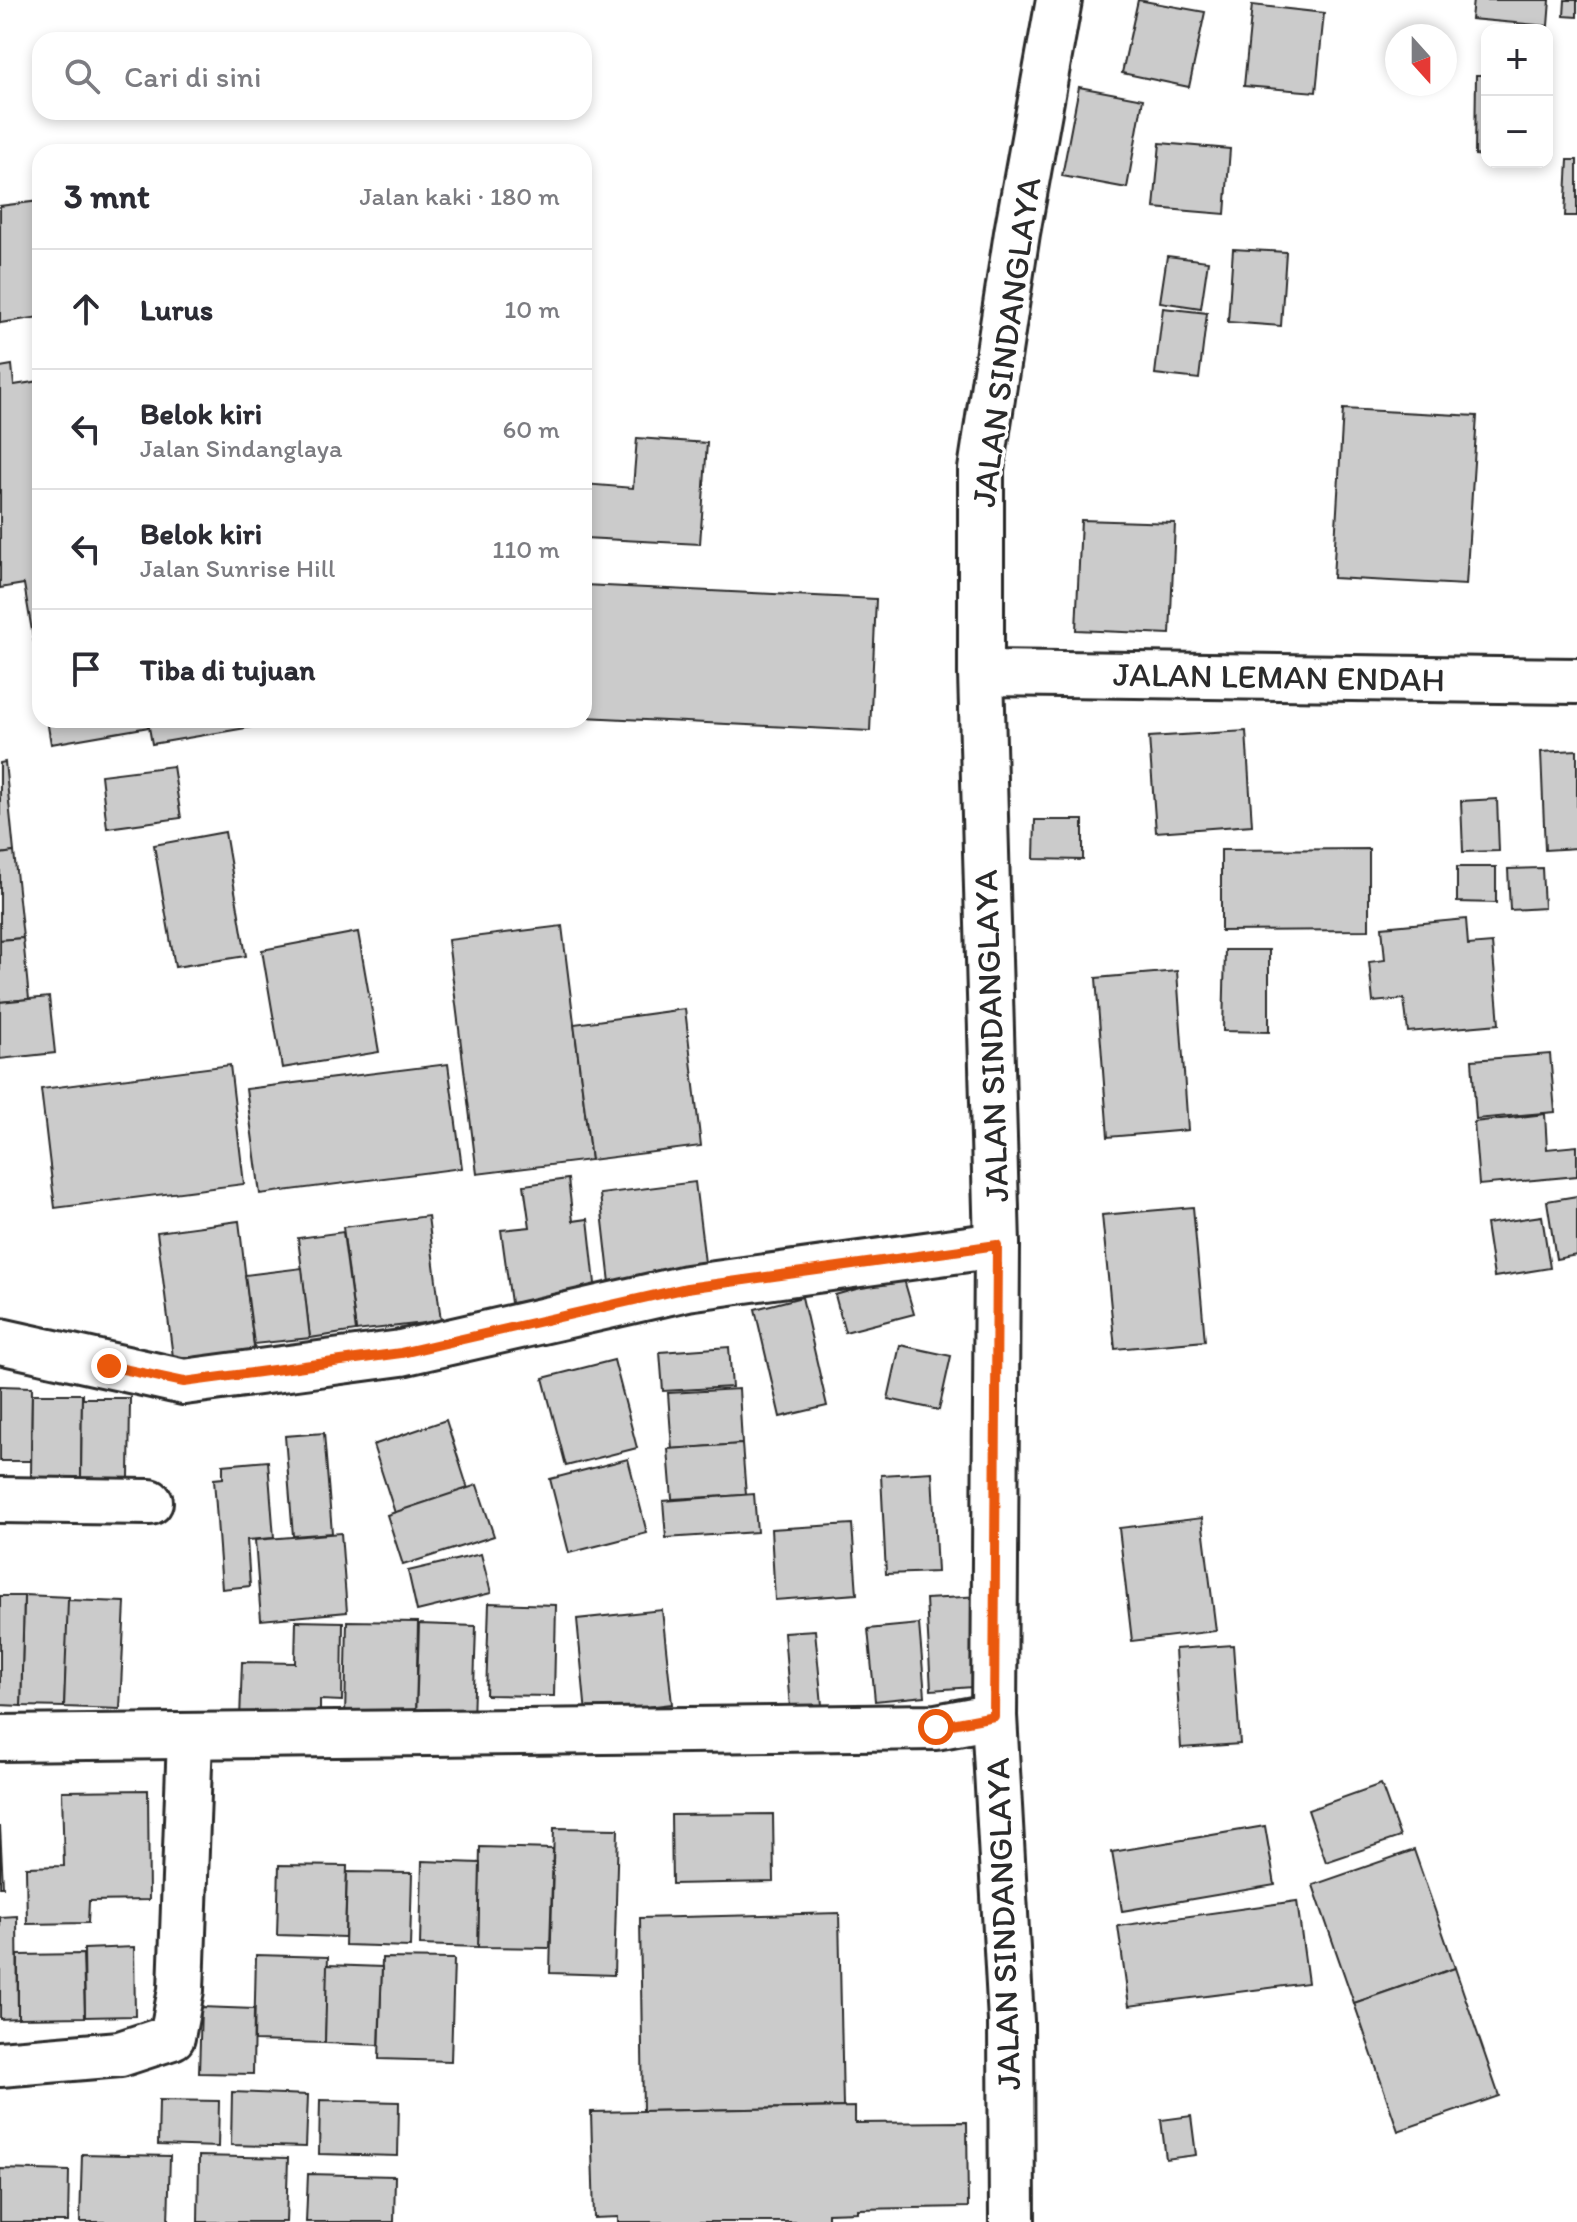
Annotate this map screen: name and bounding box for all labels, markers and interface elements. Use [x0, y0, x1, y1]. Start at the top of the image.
north arrow [1385, 24, 1457, 96]
map controls [1481, 24, 1553, 168]
button: + [1481, 24, 1553, 96]
search box [32, 32, 592, 120]
icon: search [60, 54, 104, 98]
text: Cari di sini [124, 58, 262, 95]
button: − [1481, 96, 1553, 168]
street label: JALAN SINDANGLAYA [963, 174, 1049, 510]
text: 3 mnt [64, 176, 150, 217]
text: Jalan kaki · 180 m [359, 180, 560, 212]
icon: ahead [64, 287, 108, 331]
text: Lurus [140, 291, 213, 328]
text: 10 m [504, 293, 560, 325]
text: Belok kiri [140, 395, 262, 432]
icon: left [64, 407, 108, 451]
text: 60 m [503, 413, 560, 445]
text: Jalan Sindanglaya [140, 432, 342, 464]
text: Belok kiri [140, 515, 262, 552]
icon: left [64, 527, 108, 571]
text: 110 m [492, 533, 560, 565]
text: Jalan Sunrise Hill [140, 552, 335, 584]
icon: arrive [64, 647, 108, 691]
text: Tiba di tujuan [140, 651, 315, 688]
street label: JALAN LEMAN ENDAH [1113, 654, 1445, 700]
street label: JALAN SINDANGLAYA [965, 869, 1017, 1203]
route end [91, 1348, 127, 1384]
route start [918, 1709, 954, 1745]
street label: JALAN SINDANGLAYA [977, 1757, 1029, 2091]

